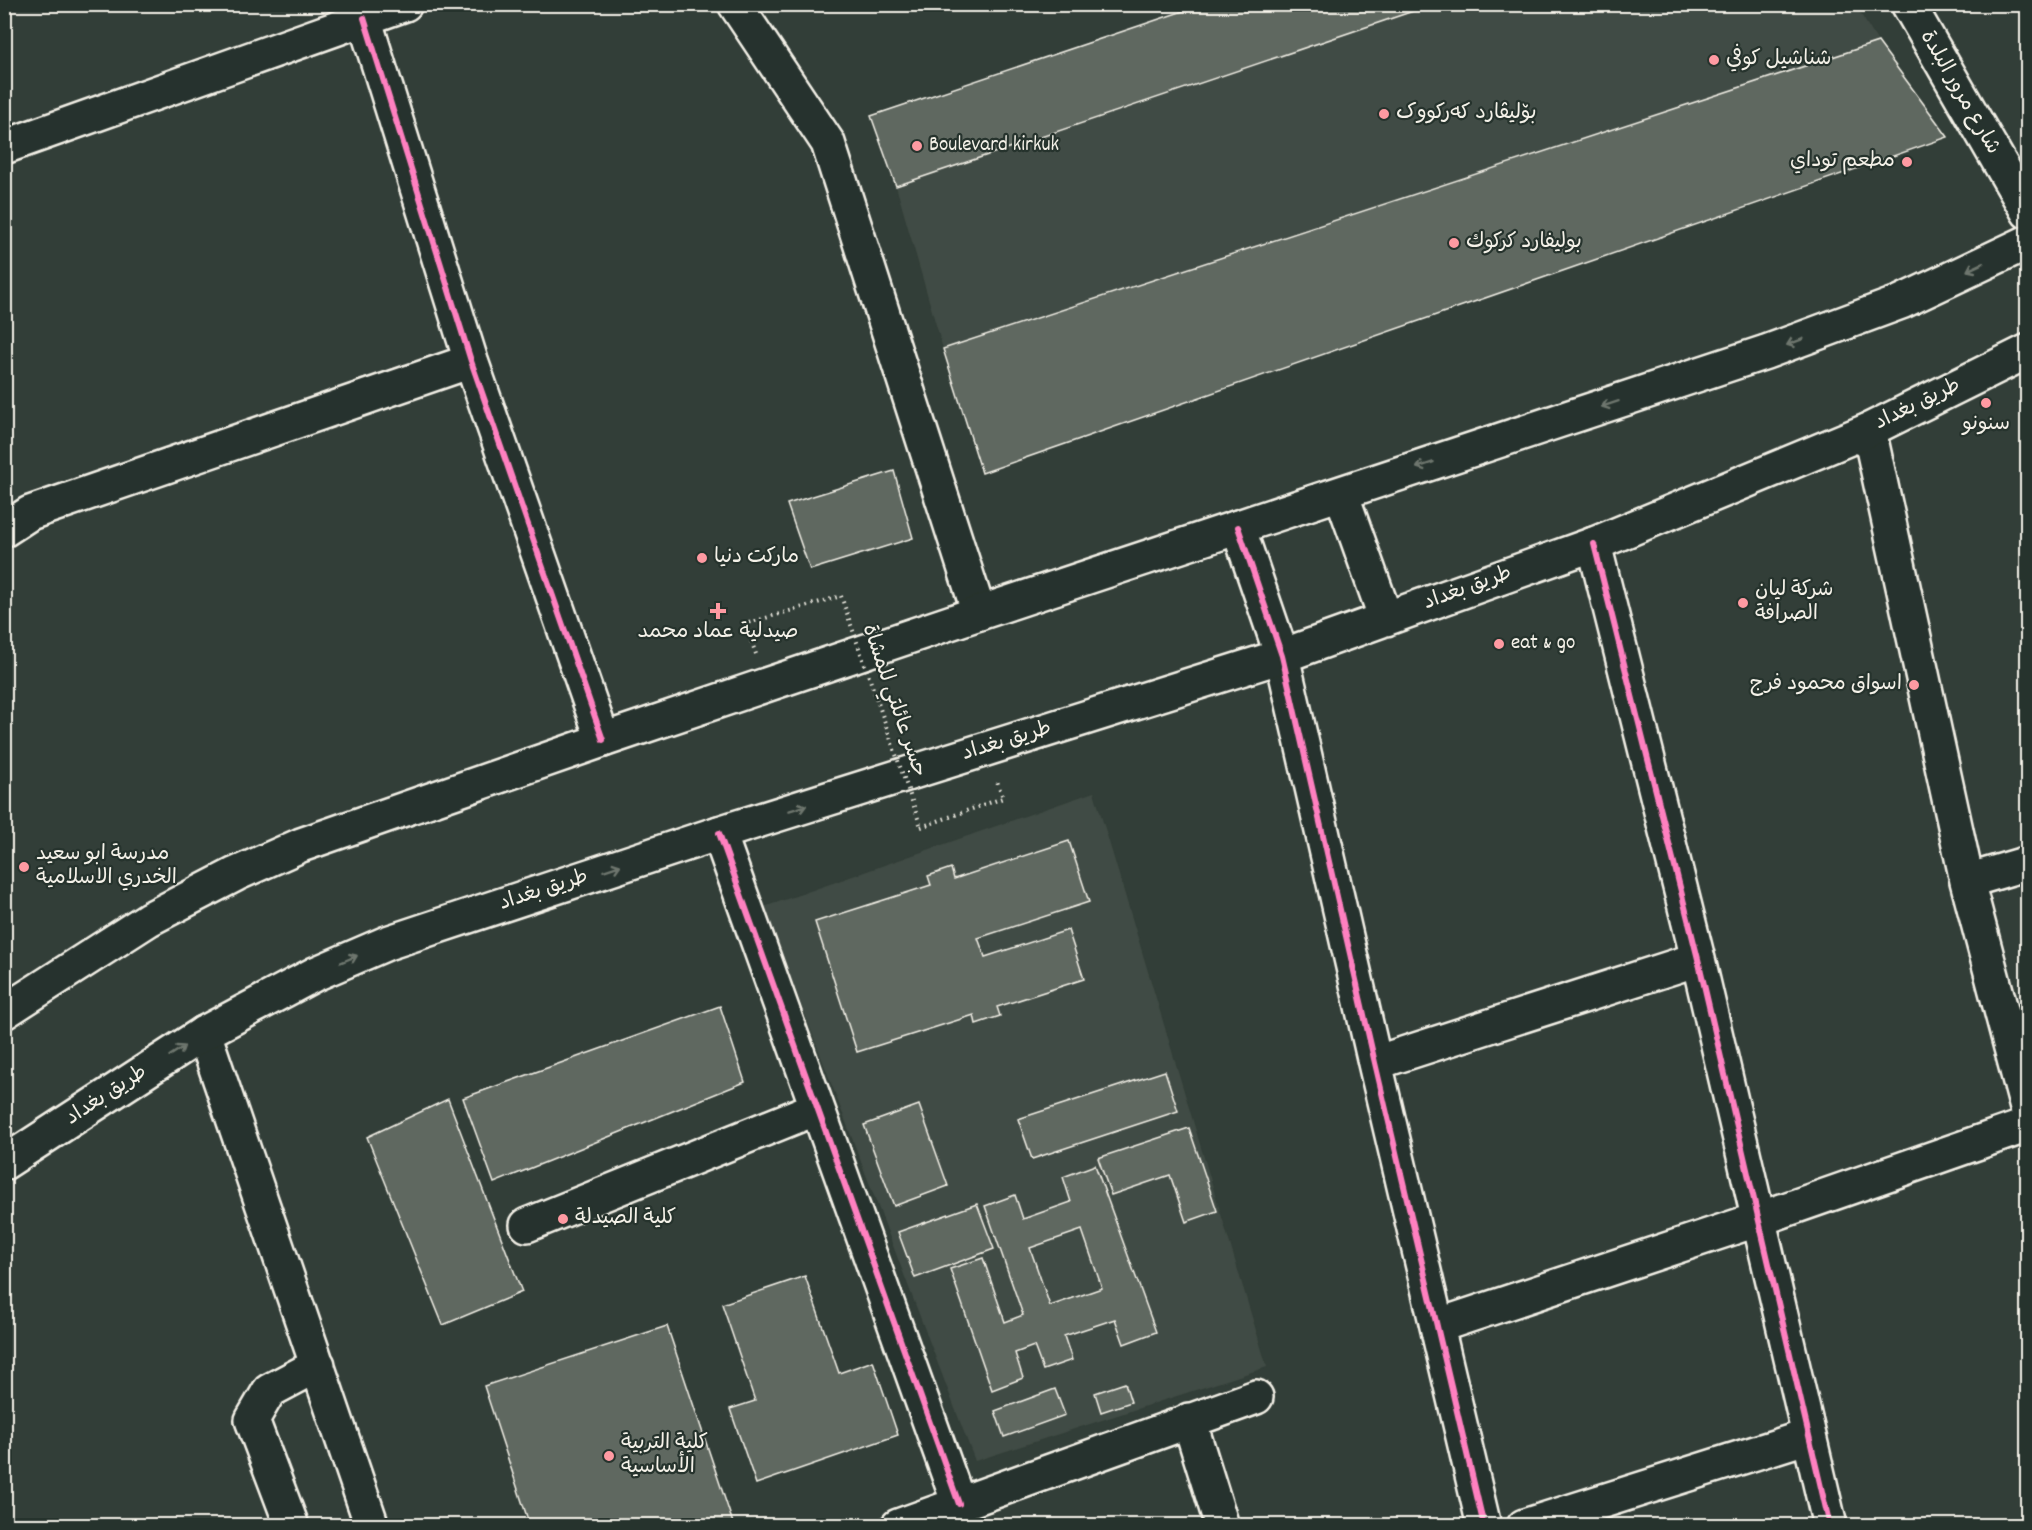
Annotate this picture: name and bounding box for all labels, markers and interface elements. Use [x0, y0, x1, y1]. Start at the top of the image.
street label: شارع مرور البلدة [1911, 25, 2007, 161]
place label: شناشيل كوفي [1726, 43, 1832, 75]
marker: شناشيل كوفي [1707, 53, 1721, 67]
place label: بۆلیڤارد کەرکووک [1396, 99, 1537, 129]
marker: بۆلیڤارد کەرکووک [1377, 107, 1391, 121]
place label: Boulevard kirkuk [929, 131, 1059, 161]
marker: Boulevard kirkuk [910, 139, 924, 153]
place label: مطعم توداي [1790, 147, 1895, 177]
marker: مطعم توداي [1900, 155, 1914, 169]
place label: بوليفارد كركوك [1466, 228, 1582, 258]
marker: بوليفارد كركوك [1447, 236, 1461, 250]
one-way arrow [1966, 261, 1984, 273]
one-way arrow [1786, 337, 1805, 348]
street label: طريق بغداد [1870, 371, 1966, 439]
marker: سنونو [1979, 396, 1993, 410]
one-way arrow [1601, 399, 1620, 410]
place label: سنونو [1961, 410, 2010, 440]
one-way arrow [1416, 461, 1435, 472]
place label: ماركت دنيا [714, 543, 799, 573]
marker: ماركت دنيا [695, 551, 709, 565]
street label: طريق بغداد [1420, 559, 1516, 619]
place label: شركة ليان الصرافة [1755, 576, 1833, 630]
marker: شركة ليان الصرافة [1736, 596, 1750, 610]
marker: صيدلية عماد محمد [711, 604, 725, 618]
place label: صيدلية عماد محمد [638, 618, 798, 648]
street label: جسر عائلتي للمشاة [852, 620, 933, 782]
place label: eat & go [1511, 629, 1575, 659]
marker: eat & go [1492, 637, 1506, 651]
place label: اسواق محمود فرج [1750, 670, 1902, 700]
marker: اسواق محمود فرج [1907, 678, 1921, 692]
street label: طريق بغداد [959, 714, 1055, 770]
one-way arrow [788, 802, 807, 813]
place label: مدرسة ابو سعيد الخدري الاسلامية [36, 840, 177, 894]
marker: مدرسة ابو سعيد الخدري الاسلامية [17, 860, 31, 874]
street label: طريق بغداد [496, 862, 592, 920]
one-way arrow [602, 862, 621, 873]
one-way arrow [339, 953, 357, 965]
one-way arrow [168, 1045, 185, 1057]
street label: طريق بغداد [60, 1058, 154, 1134]
place label: كلية الصيدلة [575, 1204, 676, 1234]
marker: كلية الصيدلة [556, 1212, 570, 1226]
place label: كلية التربية الأساسية [621, 1429, 708, 1483]
marker: كلية التربية الأساسية [602, 1449, 616, 1463]

